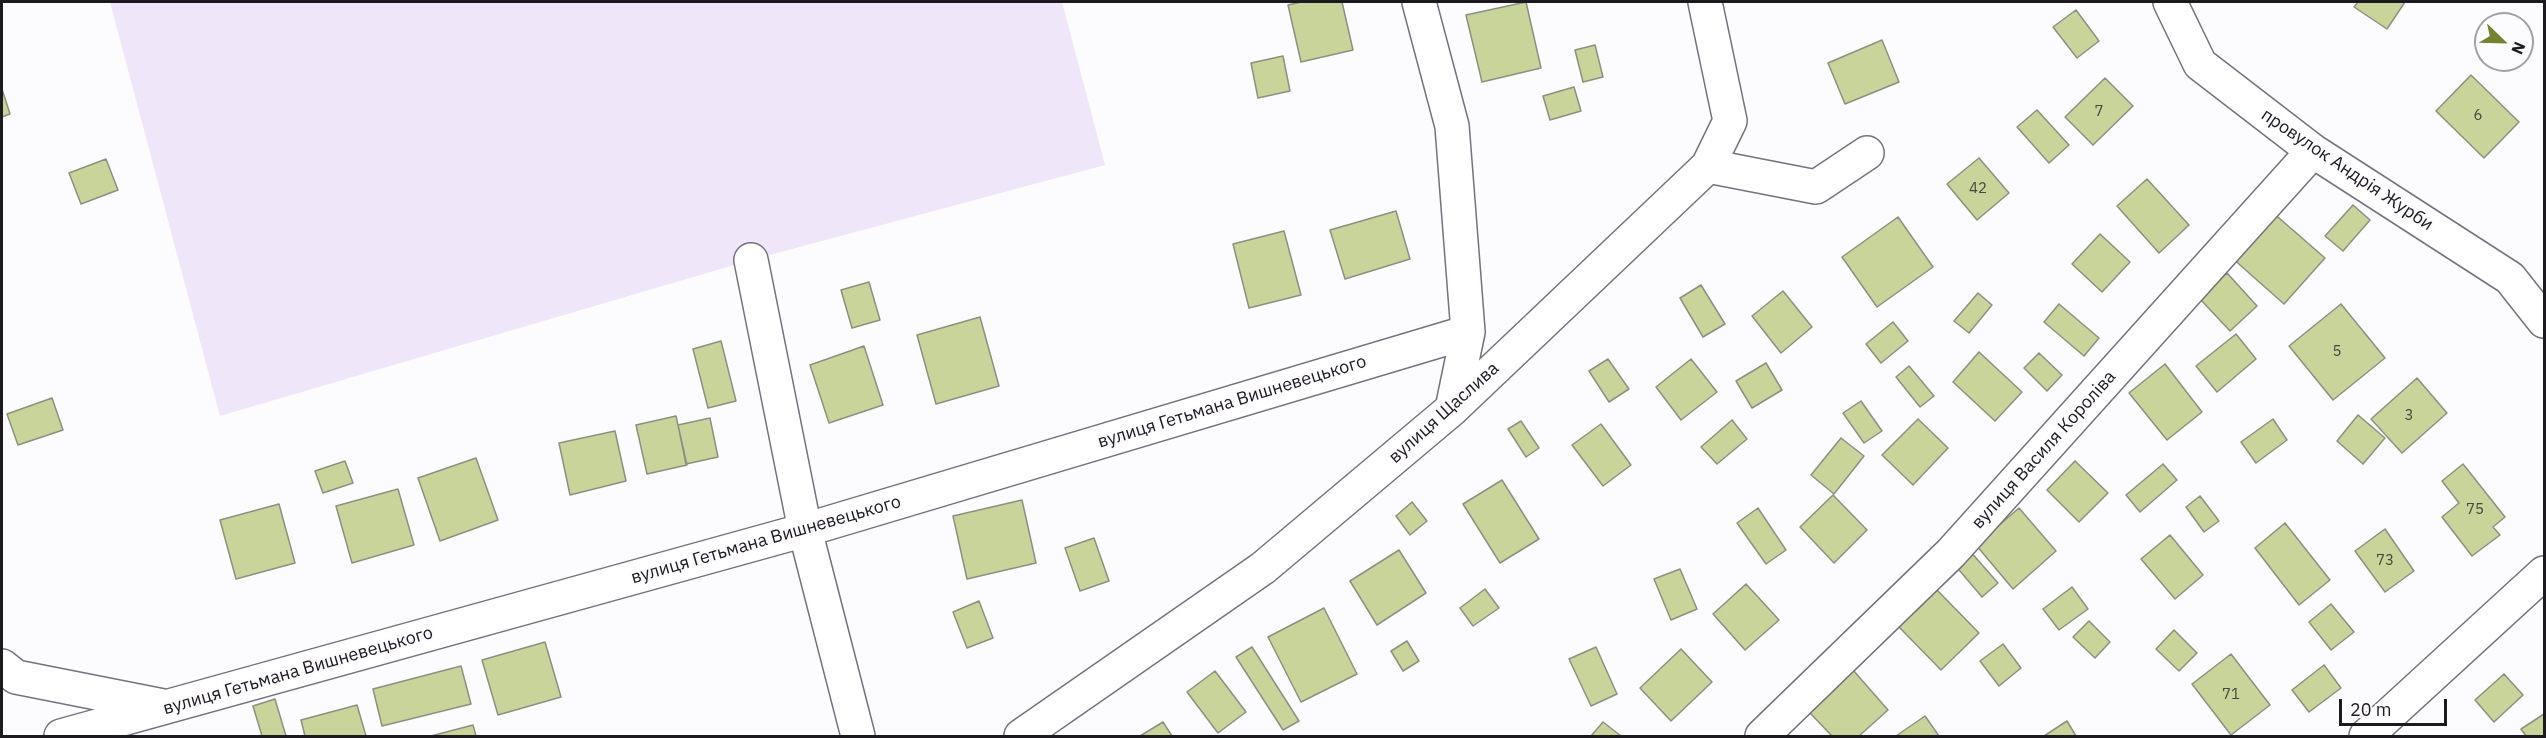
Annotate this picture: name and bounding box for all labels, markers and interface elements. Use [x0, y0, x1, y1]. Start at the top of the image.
north arrow [2474, 12, 2534, 72]
text: N [2507, 39, 2530, 57]
house number: 7 [2095, 103, 2103, 121]
street label: провулок Андрія Журби [2257, 104, 2437, 236]
house number: 6 [2474, 107, 2482, 125]
house number: 42 [1969, 180, 1987, 198]
house number: 5 [2333, 343, 2341, 361]
street label: вулиця Гетьмана Вишневецького [1095, 351, 1369, 453]
street label: вулиця Щаслива [1384, 358, 1504, 468]
street label: вулиця Василя Короліва [1967, 366, 2121, 534]
house number: 3 [2405, 407, 2413, 425]
street label: вулиця Гетьмана Вишневецького [629, 491, 903, 589]
house number: 75 [2466, 501, 2484, 519]
house number: 73 [2376, 552, 2394, 570]
street label: вулиця Гетьмана Вишневецького [161, 622, 435, 720]
house number: 71 [2222, 686, 2240, 704]
scale bar [2342, 687, 2450, 725]
text: 20 m [2350, 698, 2392, 721]

